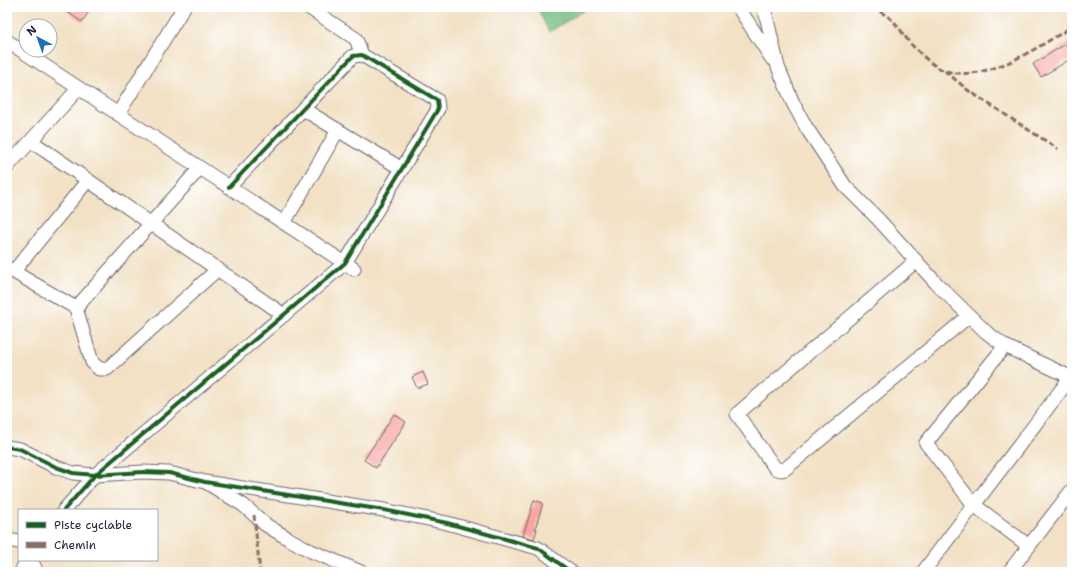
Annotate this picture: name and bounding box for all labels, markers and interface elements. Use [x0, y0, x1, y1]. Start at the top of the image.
north arrow [18, 18, 58, 58]
text: N [24, 22, 40, 39]
legend [18, 509, 158, 561]
text: Piste cyclable [54, 517, 132, 533]
text: Chemin [54, 537, 96, 553]

